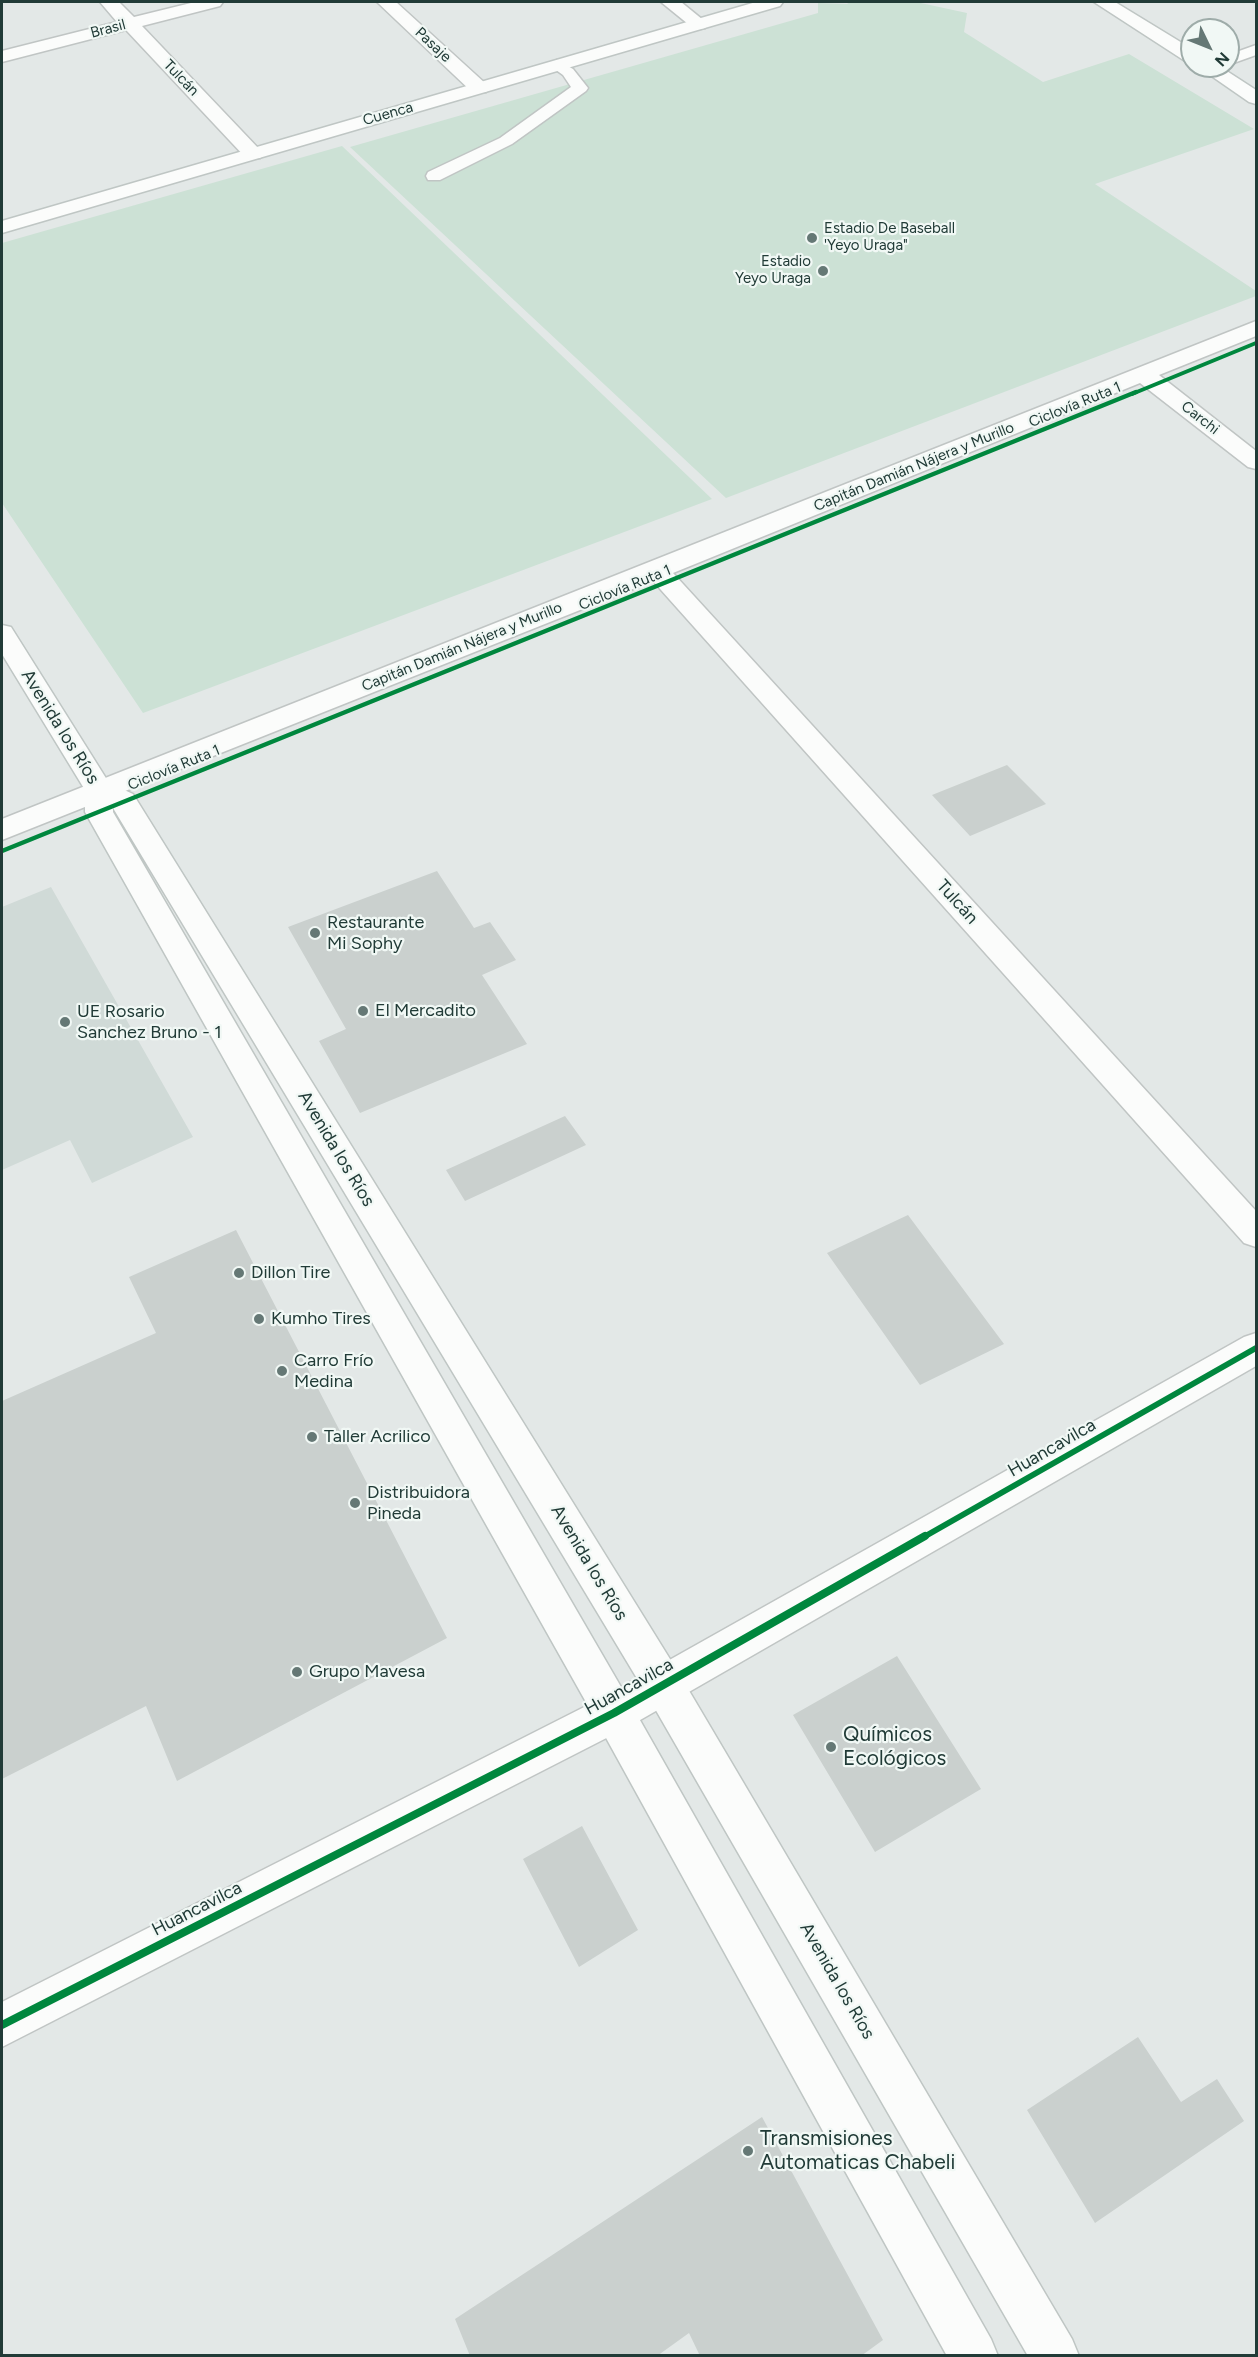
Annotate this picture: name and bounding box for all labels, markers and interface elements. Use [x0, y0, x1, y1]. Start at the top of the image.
street label: Brasil [88, 16, 128, 42]
north arrow [1180, 18, 1240, 78]
street label: Pasaje [411, 24, 455, 66]
text: N [1211, 48, 1233, 70]
street label: Tulcán [159, 56, 203, 100]
street label: Cuenca [361, 98, 415, 130]
place label: Estadio De Baseball 'Yeyo Uraga" [824, 220, 955, 255]
marker: Estadio De Baseball 'Yeyo Uraga" [805, 231, 819, 245]
place label: Estadio Yeyo Uraga [735, 253, 811, 288]
marker: Estadio Yeyo Uraga [816, 264, 830, 278]
street label: Ciclovía Ruta 1 [1026, 378, 1124, 432]
street label: Carchi [1177, 398, 1223, 438]
street label: Capitán Damián Nájera y Murillo [811, 418, 1017, 516]
street label: Ciclovía Ruta 1 [576, 561, 674, 615]
street label: Capitán Damián Nájera y Murillo [359, 598, 565, 696]
street label: Avenida los Ríos [16, 666, 104, 788]
street label: Ciclovía Ruta 1 [125, 741, 223, 795]
street label: Tulcán [932, 875, 982, 929]
place label: Restaurante Mi Sophy [327, 912, 424, 954]
marker: Restaurante Mi Sophy [308, 926, 322, 940]
place label: El Mercadito [375, 1000, 476, 1022]
place label: UE Rosario Sanchez Bruno - 1 [77, 1001, 222, 1044]
marker: El Mercadito [356, 1004, 370, 1018]
marker: UE Rosario Sanchez Bruno - 1 [58, 1015, 72, 1029]
street label: Avenida los Ríos [293, 1087, 379, 1211]
place label: Dillon Tire [251, 1262, 330, 1284]
marker: Dillon Tire [232, 1266, 246, 1280]
place label: Kumho Tires [271, 1308, 371, 1330]
marker: Kumho Tires [252, 1312, 266, 1326]
place label: Carro Frío Medina [294, 1350, 374, 1392]
marker: Carro Frío Medina [275, 1364, 289, 1378]
street label: Huancavilca [1004, 1414, 1100, 1482]
place label: Taller Acrilico [324, 1426, 431, 1448]
marker: Taller Acrilico [305, 1430, 319, 1444]
place label: Distribuidora Pineda [367, 1482, 470, 1524]
marker: Distribuidora Pineda [348, 1496, 362, 1510]
street label: Avenida los Ríos [546, 1501, 632, 1625]
street label: Huancavilca [581, 1654, 677, 1720]
place label: Grupo Mavesa [309, 1661, 425, 1683]
marker: Grupo Mavesa [290, 1665, 304, 1679]
place label: Químicos Ecológicos [843, 1722, 946, 1772]
marker: Químicos Ecológicos [824, 1740, 838, 1754]
street label: Huancavilca [148, 1877, 246, 1941]
street label: Avenida los Ríos [795, 1919, 879, 2043]
place label: Transmisiones Automaticas Chabeli [760, 2126, 955, 2176]
marker: Transmisiones Automaticas Chabeli [741, 2144, 755, 2158]

